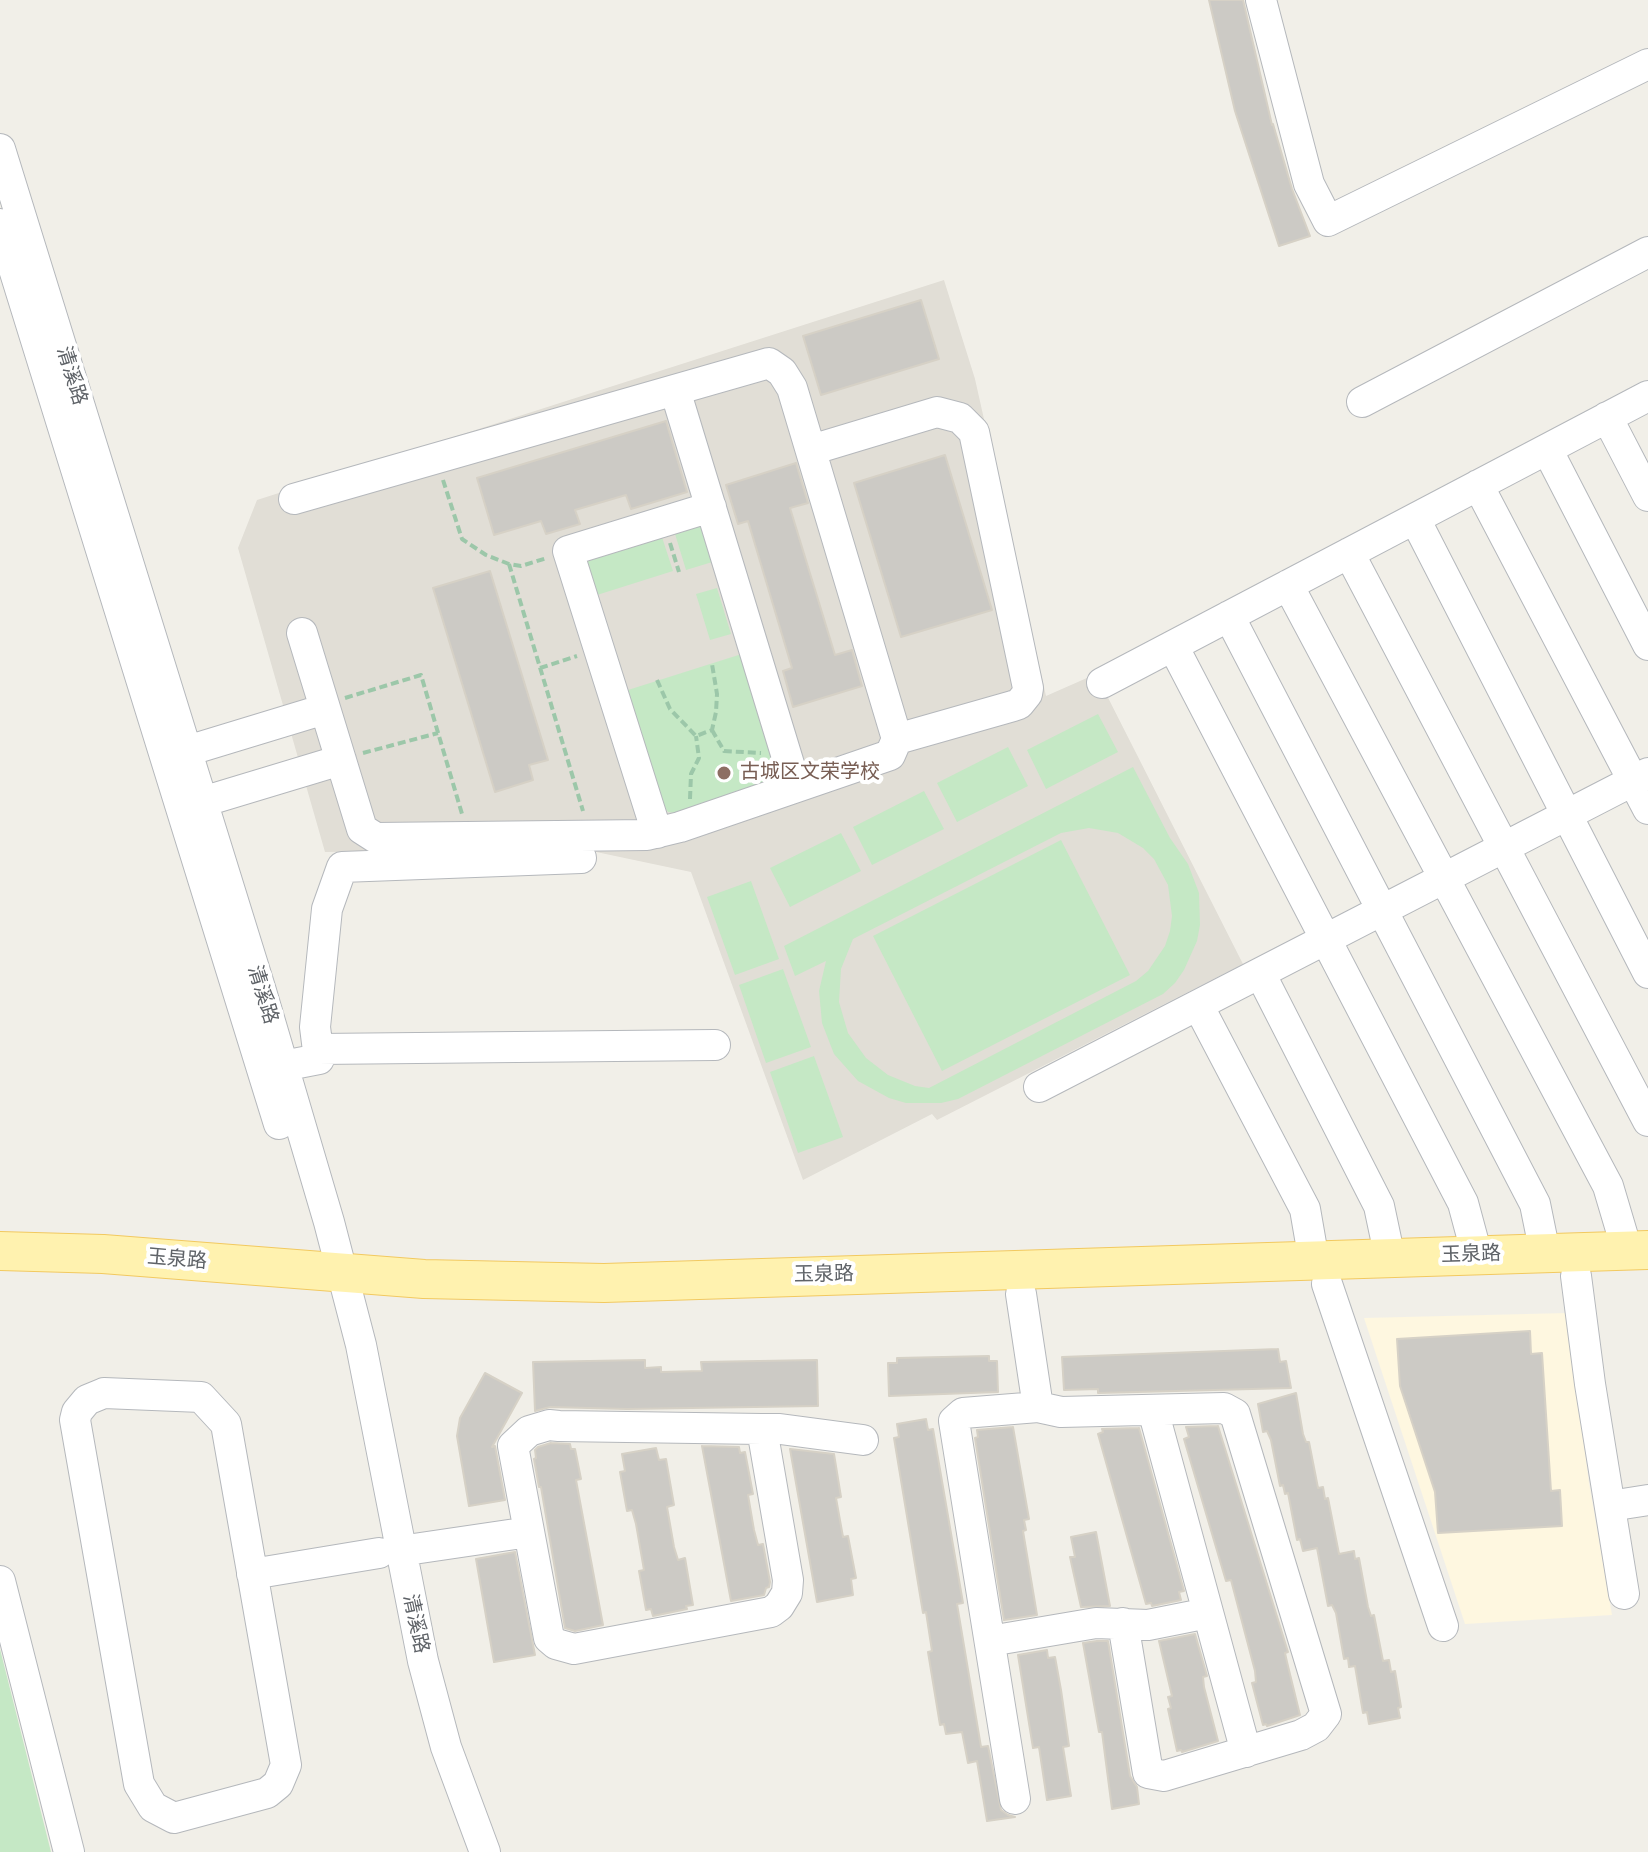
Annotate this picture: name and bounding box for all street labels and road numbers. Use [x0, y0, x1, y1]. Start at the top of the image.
street label: 清溪路 [51, 344, 91, 408]
street label: 清溪路 [242, 963, 282, 1027]
street label: 玉泉路 [1441, 1242, 1501, 1268]
street label: 玉泉路 [146, 1245, 208, 1275]
street label: 玉泉路 [794, 1262, 854, 1288]
street label: 清溪路 [397, 1592, 433, 1656]

